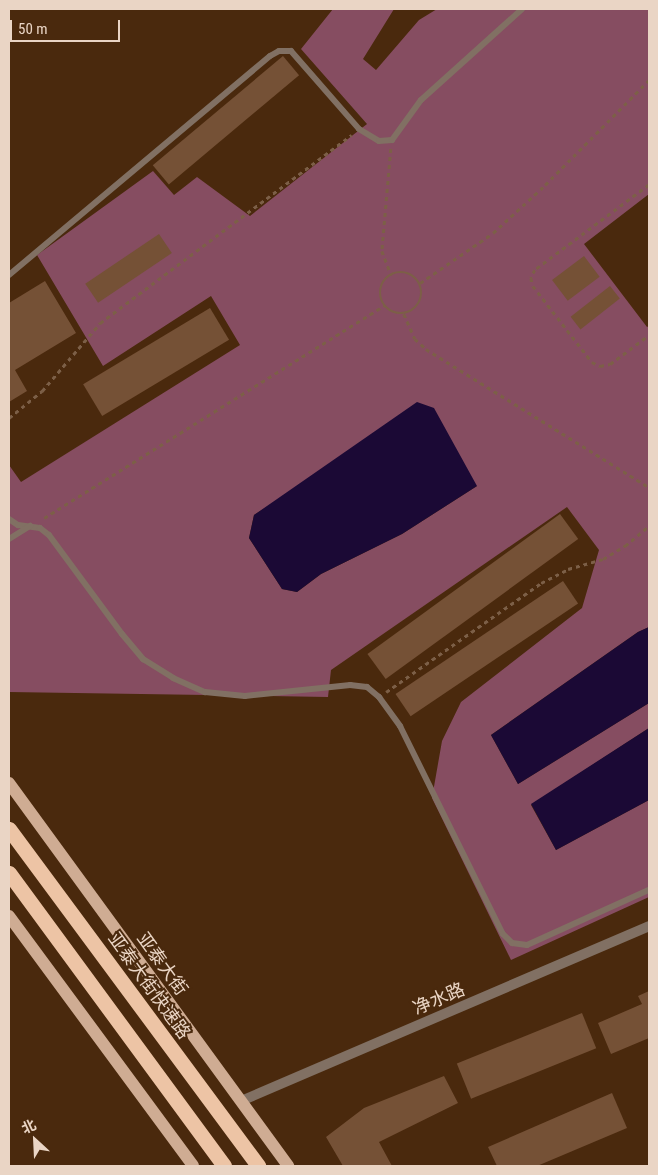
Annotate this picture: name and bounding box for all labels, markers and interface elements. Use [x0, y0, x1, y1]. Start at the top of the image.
scale bar [12, 10, 122, 42]
text: 50 m [18, 20, 48, 38]
street label: 亚泰大街快速路 [103, 929, 195, 1043]
street label: 亚泰大街 [132, 929, 192, 999]
street label: 净水路 [410, 979, 468, 1019]
north arrow [10, 1115, 60, 1165]
text: 北 [19, 1116, 38, 1137]

